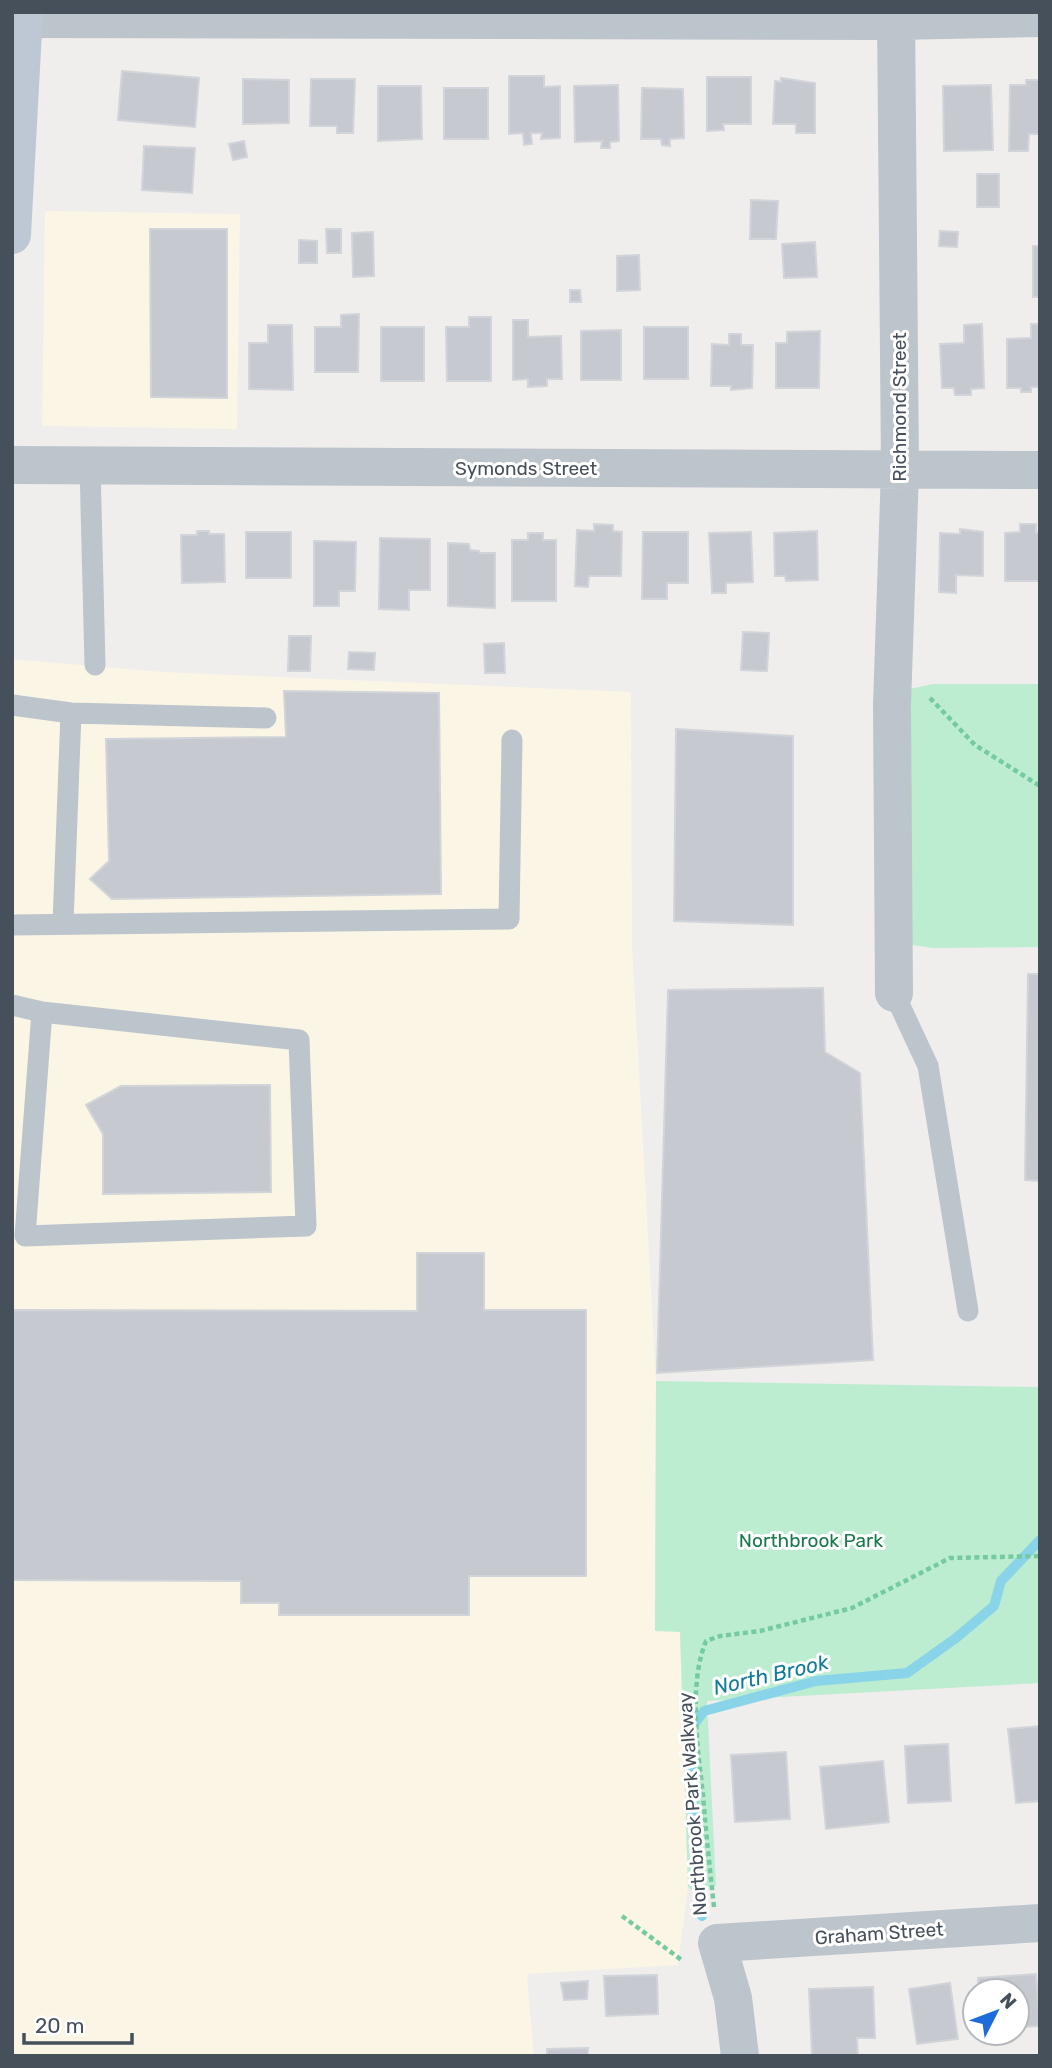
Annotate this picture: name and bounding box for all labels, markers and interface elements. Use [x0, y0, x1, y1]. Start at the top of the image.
street label: Richmond Street [888, 332, 911, 482]
street label: Symonds Street [455, 457, 598, 480]
park label: Northbrook Park [739, 1529, 883, 1552]
water label: North Brook [711, 1649, 832, 1700]
street label: Northbrook Park Walkway [673, 1691, 712, 1916]
street label: Graham Street [814, 1917, 945, 1949]
north arrow [961, 1977, 1031, 2047]
text: N [995, 1988, 1021, 2014]
scale bar [24, 2002, 133, 2046]
text: 20 m [35, 2013, 84, 2038]

